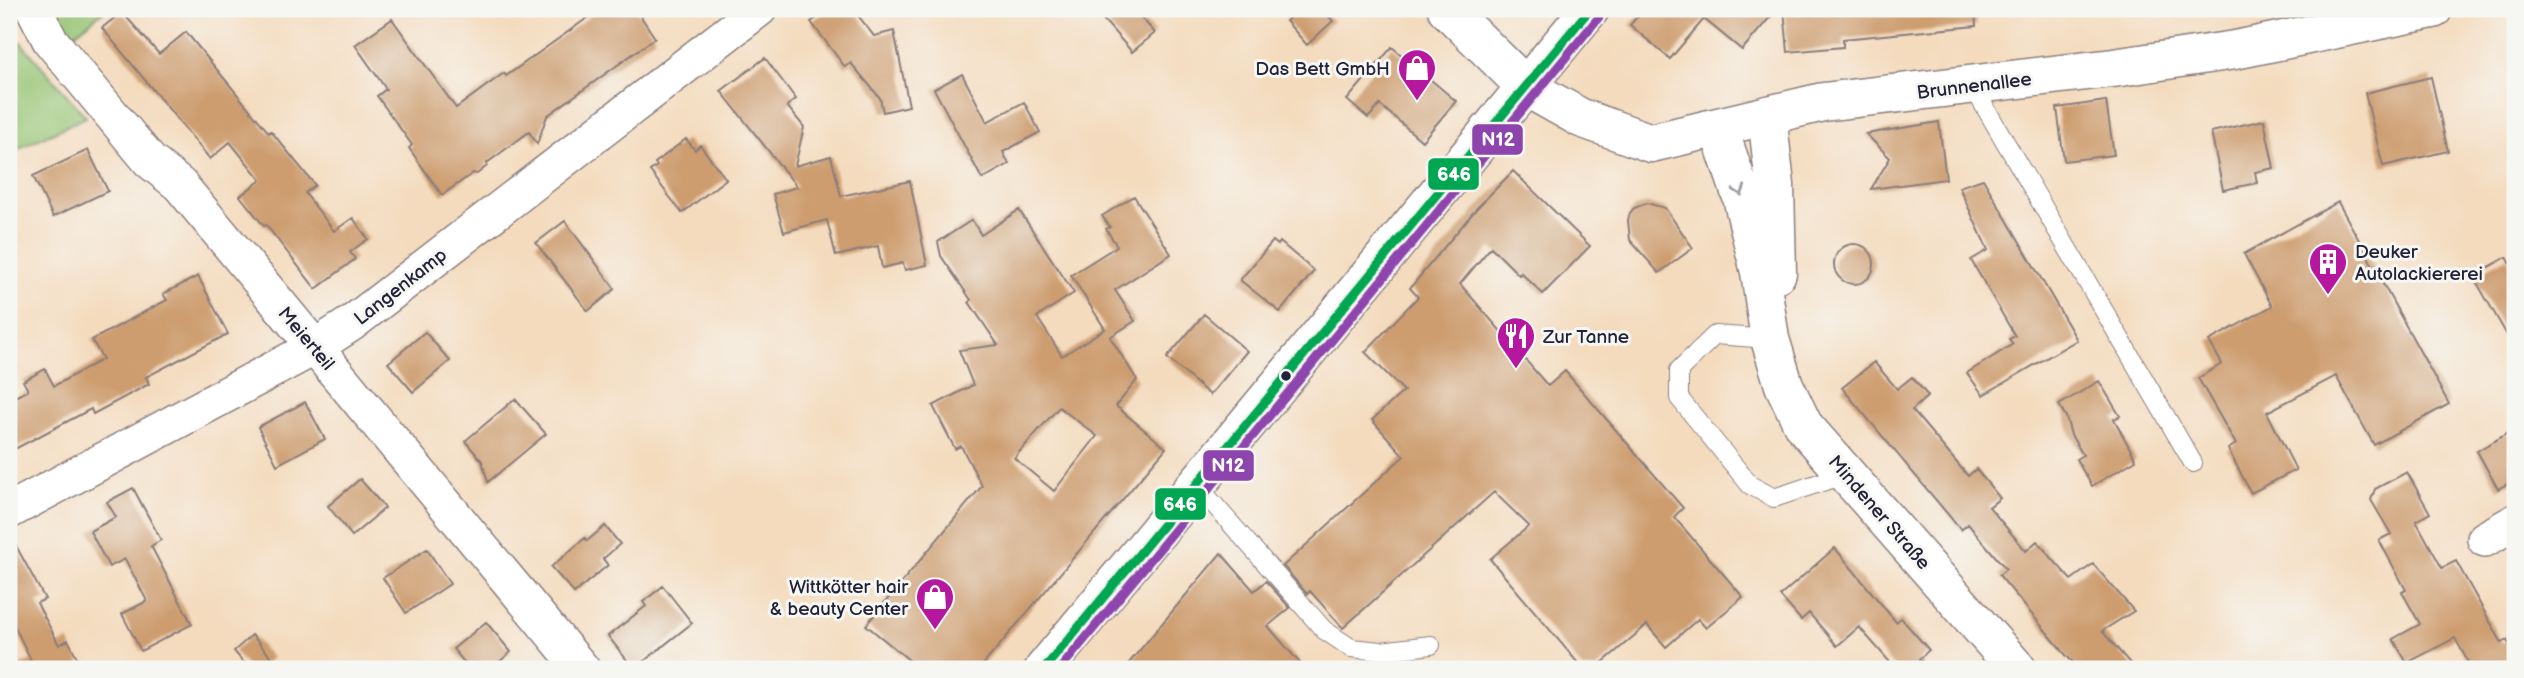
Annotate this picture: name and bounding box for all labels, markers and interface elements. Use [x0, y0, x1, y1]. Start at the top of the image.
shop icon: Das Bett GmbH [1396, 47, 1438, 102]
place label: Das Bett GmbH [1255, 58, 1390, 81]
street label: Brunnenallee [1915, 68, 2033, 105]
line badge: N12 [1471, 123, 1524, 156]
text: N12 [1481, 129, 1515, 152]
line badge: 646 [1427, 157, 1480, 191]
text: 646 [1437, 164, 1471, 187]
one-way arrow [1732, 185, 1746, 197]
building icon: Deuker Autolackiererei [2307, 241, 2349, 296]
place label: Deuker Autolackiererei [2355, 241, 2483, 286]
street label: Langenkamp [350, 244, 452, 331]
street label: Meierteil [273, 303, 339, 375]
restaurant icon: Zur Tanne [1495, 315, 1537, 370]
place label: Zur Tanne [1542, 326, 1629, 349]
unlabelled marker [1279, 369, 1293, 383]
line badge: N12 [1202, 449, 1255, 482]
street label: Mindener Straße [1823, 451, 1935, 575]
text: N12 [1211, 455, 1245, 478]
line badge: 646 [1154, 487, 1207, 521]
text: 646 [1163, 494, 1197, 517]
place label: Wittkötter hair & beauty Center [770, 576, 909, 621]
shop icon: Wittkötter hair & beauty Center [914, 576, 956, 631]

